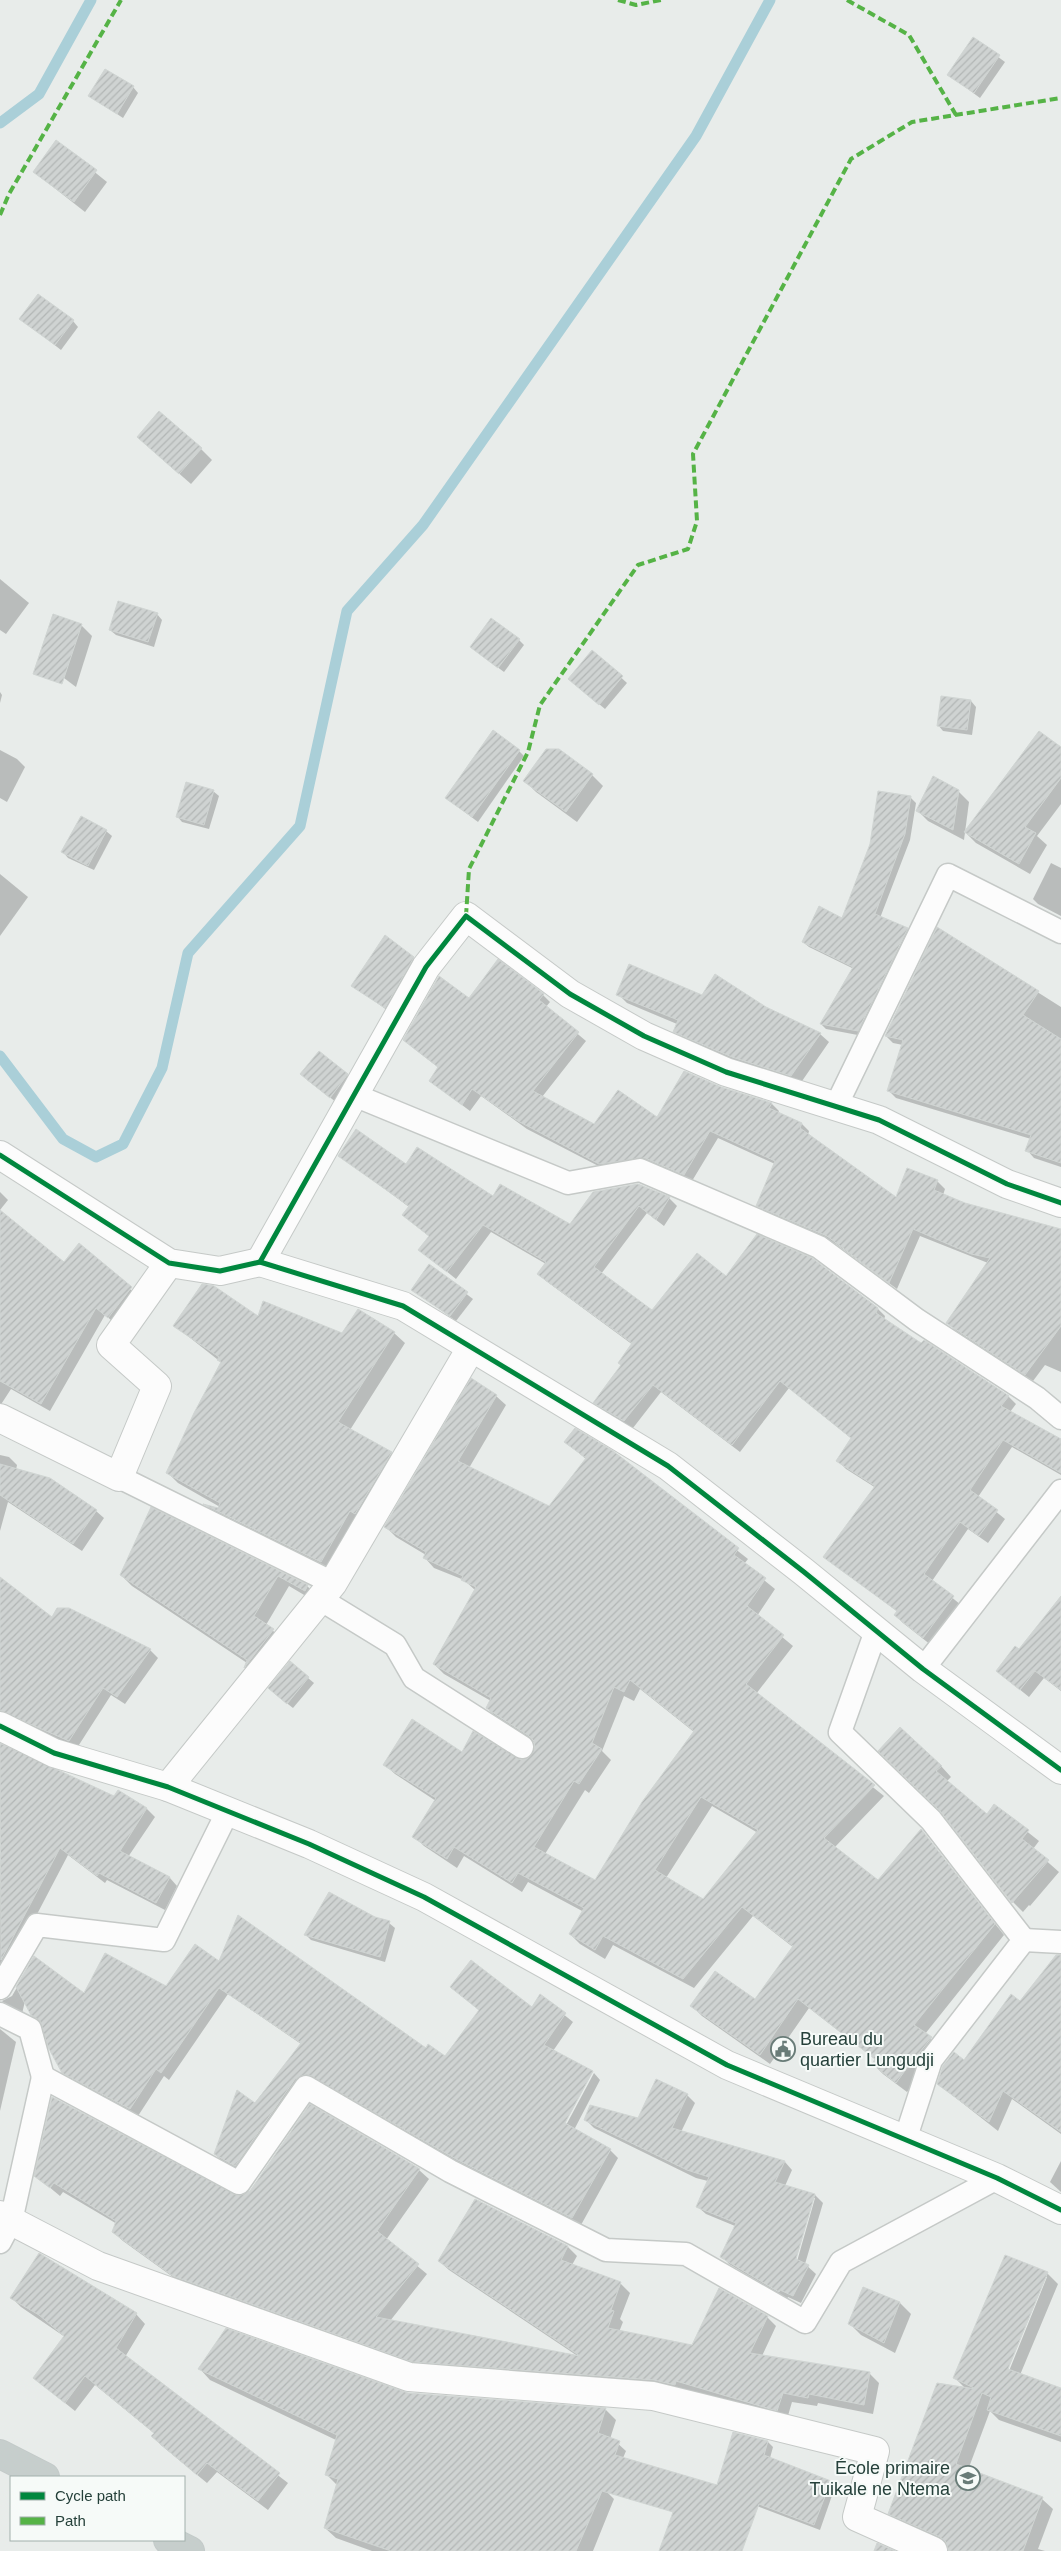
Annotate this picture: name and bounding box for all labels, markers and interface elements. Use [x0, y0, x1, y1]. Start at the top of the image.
place label: Bureau du quartier Lungudji [800, 2029, 934, 2070]
public building icon: Bureau du quartier Lungudji [770, 2036, 796, 2062]
place label: École primaire Tuikale ne Ntema [810, 2458, 951, 2499]
school or university icon: École primaire Tuikale ne Ntema [955, 2465, 981, 2491]
legend [10, 2476, 185, 2541]
text: Cycle path [55, 2487, 126, 2504]
text: Path [55, 2512, 86, 2529]

